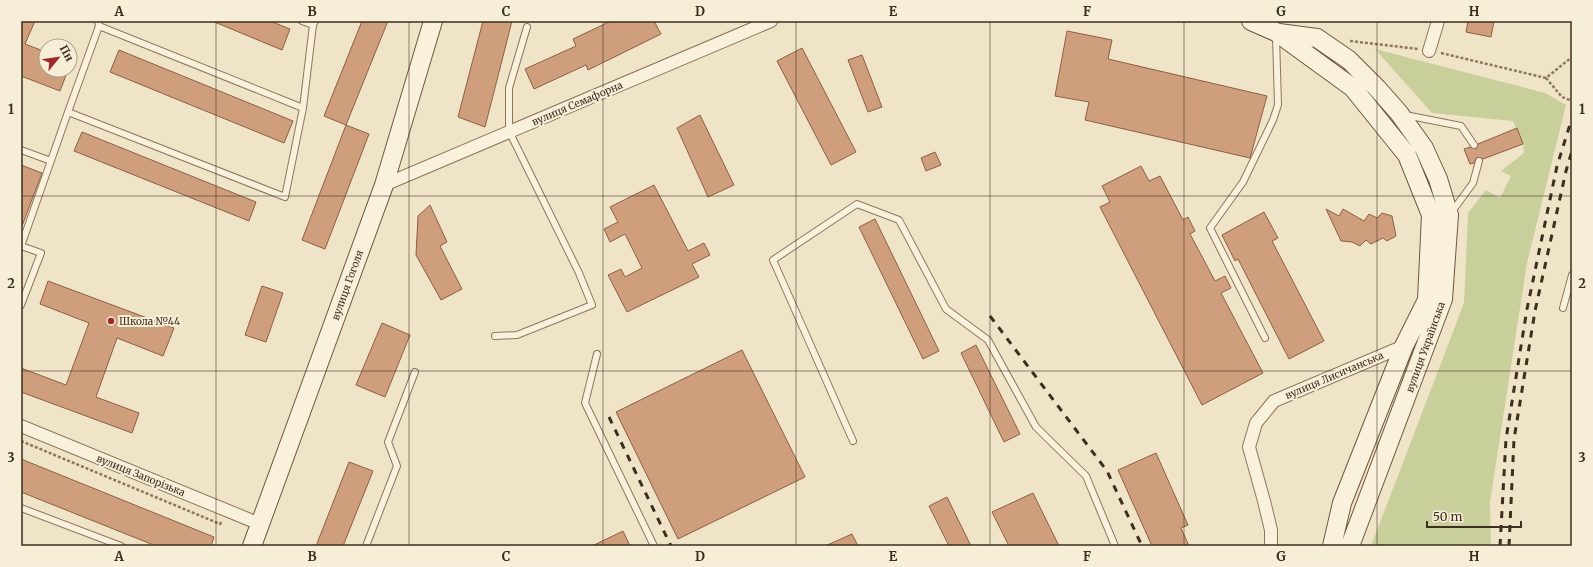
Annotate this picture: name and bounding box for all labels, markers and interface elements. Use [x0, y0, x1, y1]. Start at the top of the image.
text: A [113, 3, 124, 20]
text: B [307, 3, 317, 20]
text: C [502, 3, 511, 20]
text: D [695, 3, 705, 20]
text: E [889, 3, 898, 20]
text: F [1083, 3, 1091, 20]
text: G [1276, 3, 1286, 20]
text: H [1469, 3, 1480, 20]
north arrow [38, 38, 78, 78]
text: Пн [57, 43, 77, 64]
street label: вулиця Семафорна [530, 78, 625, 128]
text: 1 [8, 101, 14, 118]
text: 1 [1579, 101, 1585, 118]
street label: вулиця Гоголя [329, 248, 366, 322]
text: 2 [7, 275, 15, 292]
text: 2 [1578, 275, 1586, 292]
street label: вулиця Українська [1403, 300, 1448, 394]
place label: Школа №44 [119, 315, 180, 328]
marker: Школа №44 [106, 316, 116, 326]
street label: вулиця Лисичанська [1283, 349, 1386, 402]
text: 3 [7, 449, 15, 466]
text: 3 [1578, 449, 1586, 466]
street label: вулиця Запорізька [95, 452, 188, 499]
scale bar [1427, 503, 1521, 529]
text: 50 m [1433, 509, 1462, 524]
text: A [113, 548, 124, 565]
text: B [307, 548, 317, 565]
text: C [502, 548, 511, 565]
text: D [695, 548, 705, 565]
text: E [889, 548, 898, 565]
text: F [1083, 548, 1091, 565]
text: G [1276, 548, 1286, 565]
text: H [1469, 548, 1480, 565]

